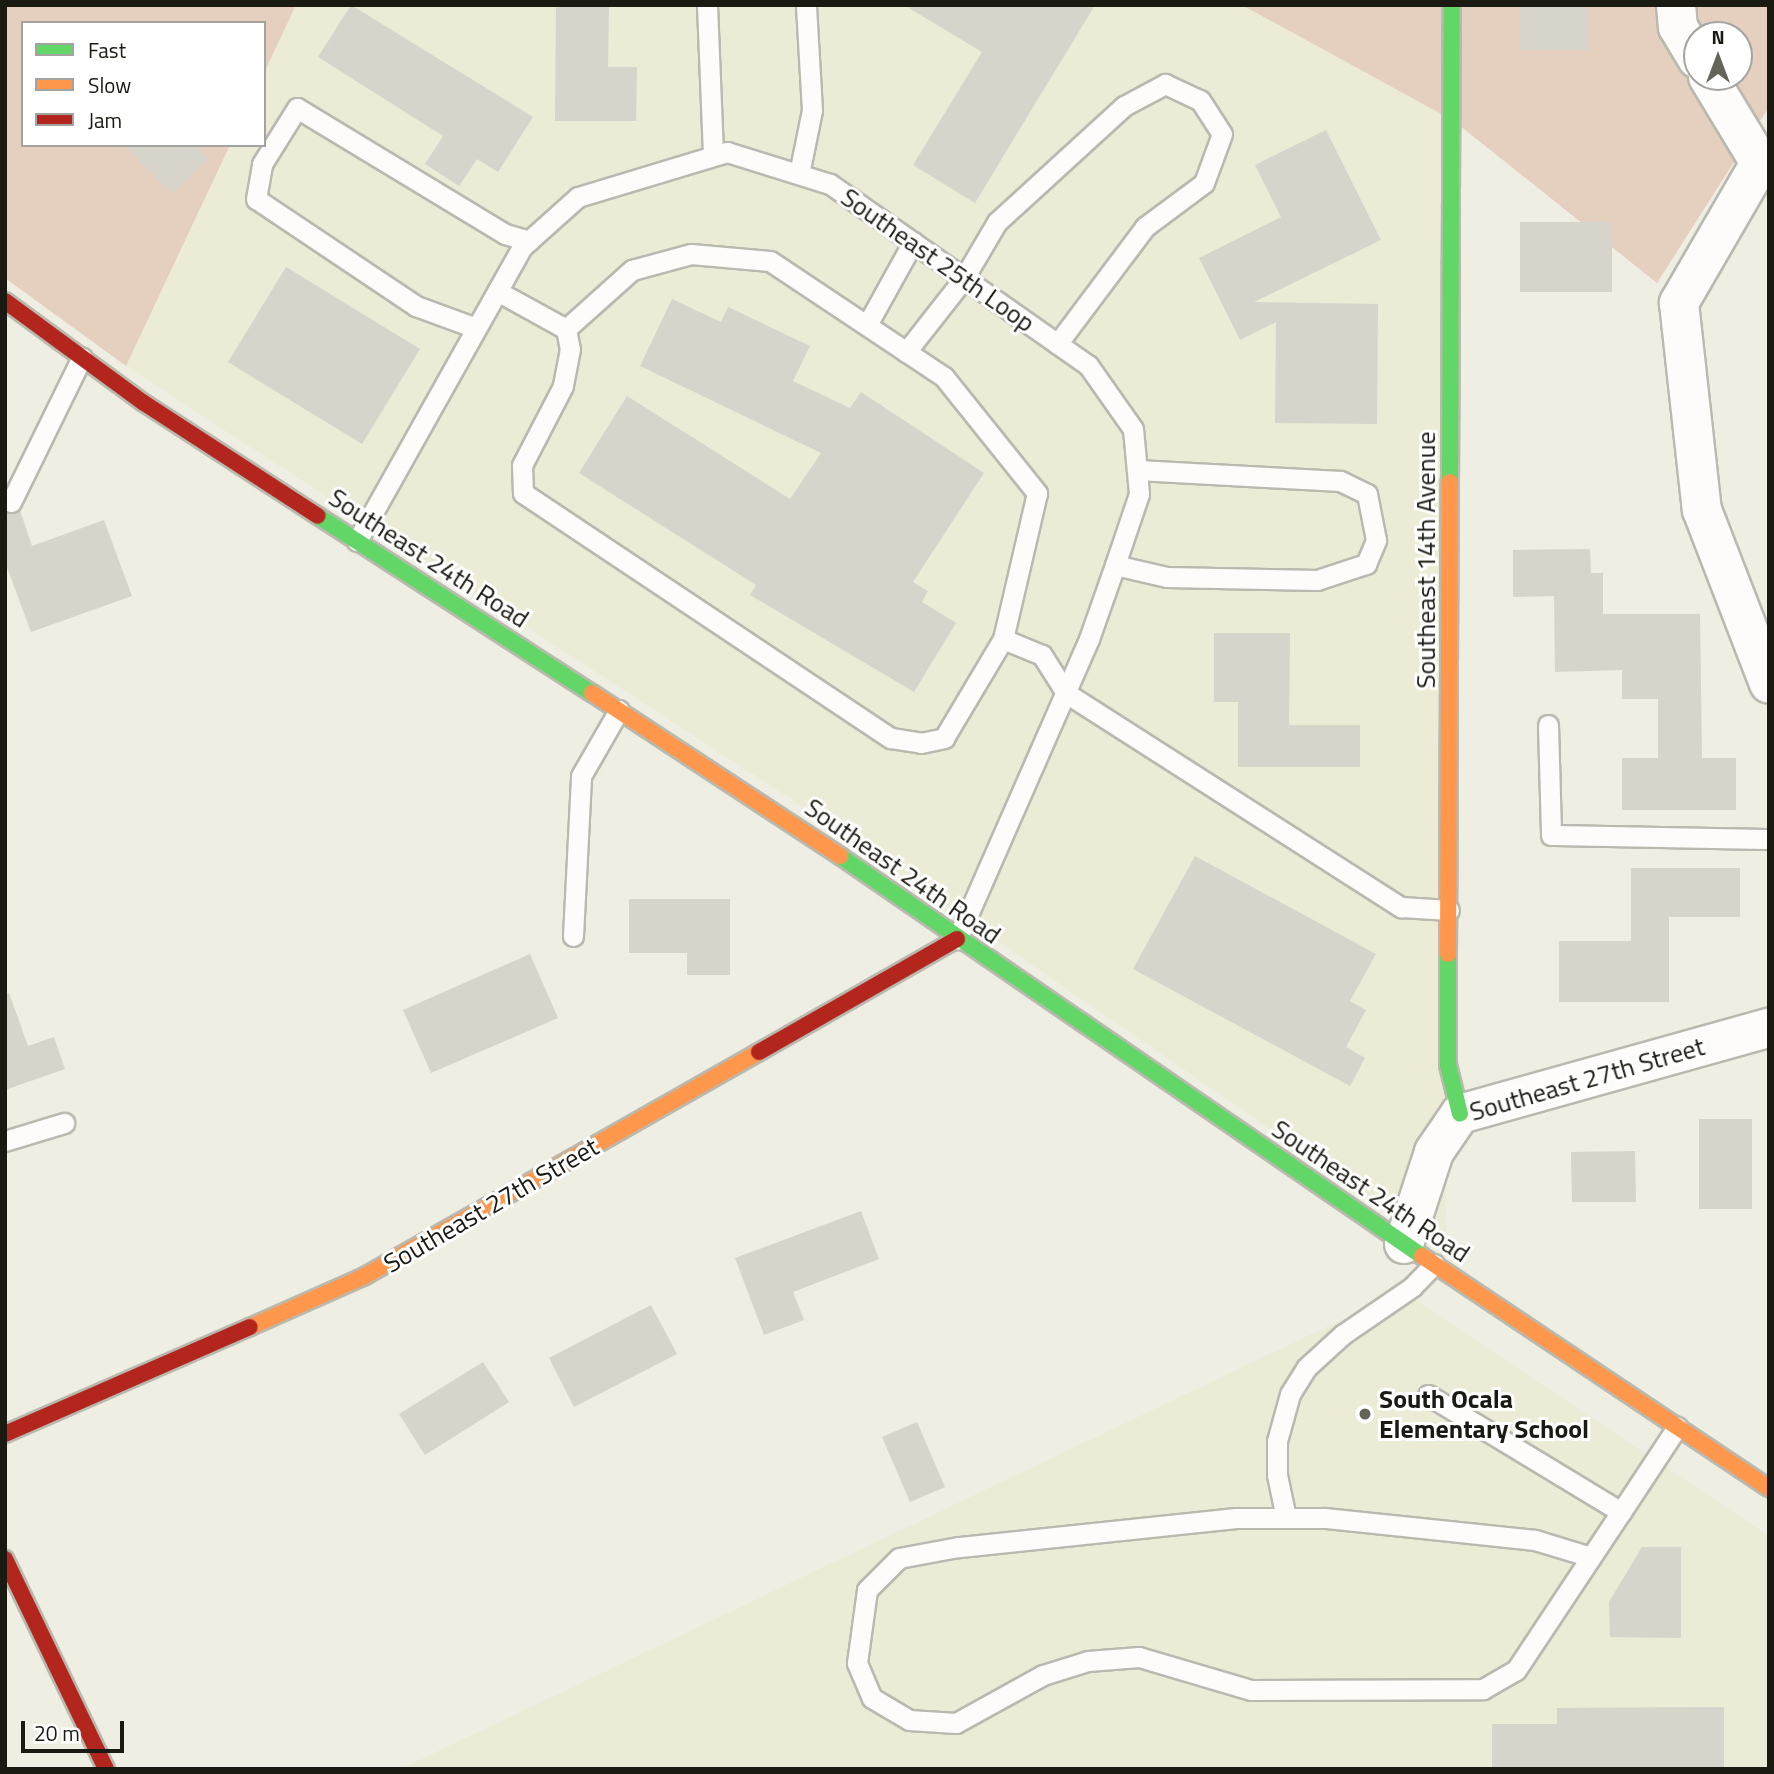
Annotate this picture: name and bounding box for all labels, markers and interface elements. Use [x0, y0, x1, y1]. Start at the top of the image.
legend [21, 21, 266, 147]
north arrow [1683, 21, 1753, 91]
text: N [1711, 22, 1725, 51]
text: Fast [88, 34, 126, 66]
text: Slow [88, 69, 131, 101]
text: Jam [88, 104, 122, 136]
street label: Southeast 25th Loop [835, 181, 1041, 339]
street label: Southeast 14th Avenue [1410, 431, 1442, 689]
street label: Southeast 24th Road [323, 482, 535, 634]
street label: Southeast 24th Road [799, 792, 1007, 950]
street label: Southeast 27th Street [1466, 1031, 1708, 1127]
street label: Southeast 24th Road [1266, 1113, 1476, 1269]
street label: Southeast 27th Street [378, 1131, 604, 1279]
place label: South Ocala Elementary School [1379, 1383, 1589, 1444]
marker: South Ocala Elementary School [1357, 1406, 1373, 1422]
scale bar [24, 1708, 128, 1752]
text: 20 m [34, 1717, 80, 1749]

